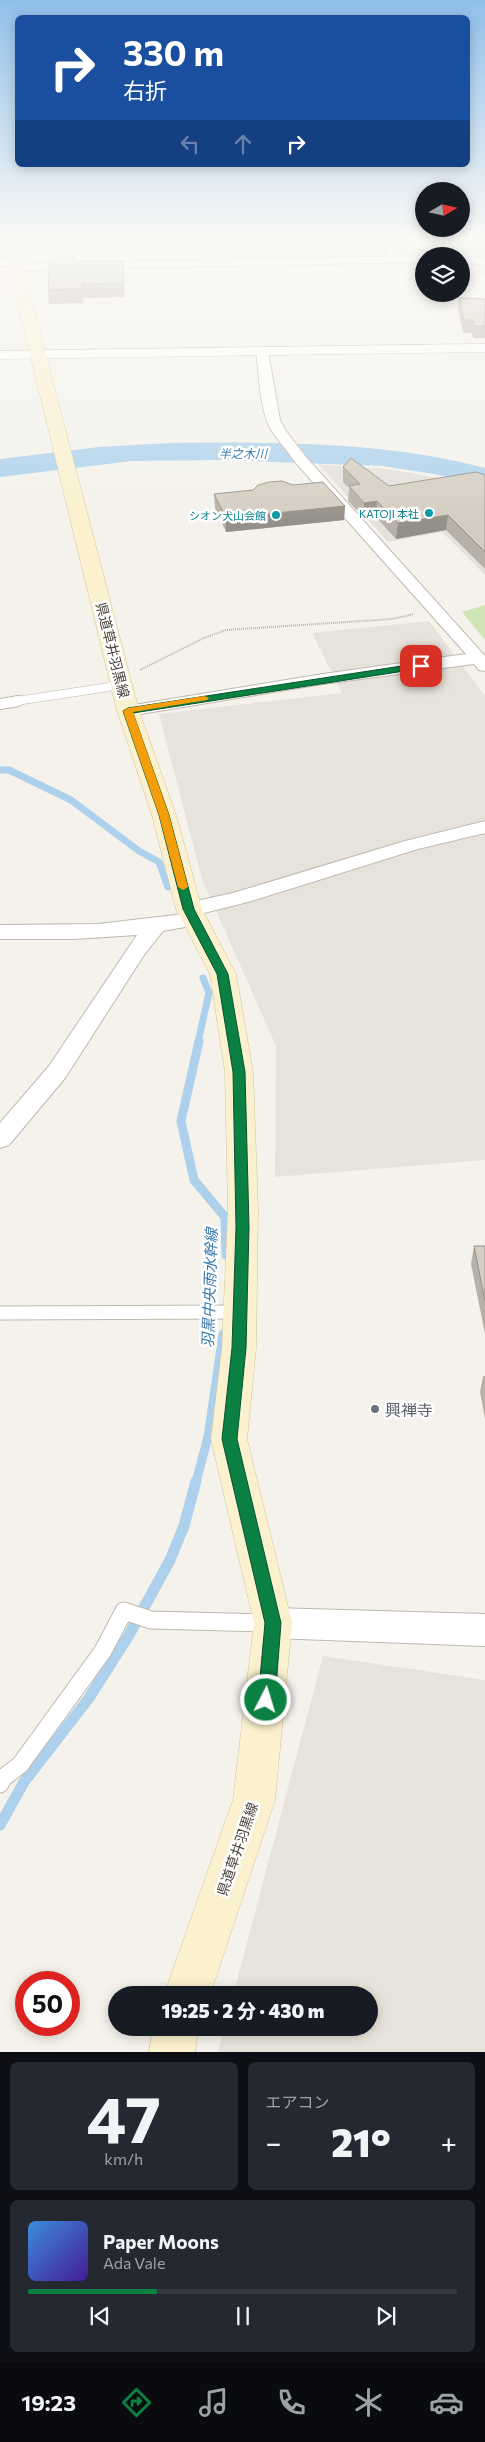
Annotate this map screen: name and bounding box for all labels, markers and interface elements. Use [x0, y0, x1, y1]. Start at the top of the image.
text: 330 m [123, 30, 224, 73]
icon: right [40, 35, 105, 100]
text: 右折 [123, 77, 167, 104]
icon: left [176, 130, 204, 158]
icon: ahead [229, 130, 257, 158]
icon: right [282, 130, 310, 158]
north arrow [415, 182, 470, 238]
map controls [415, 182, 470, 302]
button: layers [415, 247, 470, 302]
water label: 半之木川 [219, 446, 269, 460]
place label: KATOJI 本社 [359, 507, 419, 521]
marker: KATOJI 本社 [423, 507, 435, 519]
place label: シオン犬山会館 [189, 509, 266, 522]
marker: シオン犬山会館 [270, 509, 282, 521]
street label: 県道草井羽黒線 [93, 600, 133, 700]
pin [400, 645, 442, 687]
icon: arrive [407, 652, 435, 680]
water label: 羽黒中央雨水幹線 [198, 1226, 220, 1348]
place label: 興禅寺 [385, 1400, 433, 1419]
marker: 興禅寺 [369, 1403, 381, 1415]
position arrow [239, 1673, 291, 1725]
street label: 県道草井羽黒線 [213, 1800, 261, 1898]
speed limit sign: 50 [15, 1971, 80, 2036]
text: 19:25 · 2 分 · 430 m [162, 1999, 324, 2022]
text: 47 [87, 2077, 161, 2156]
text: エアコン [266, 2092, 330, 2111]
text: 21° [331, 2118, 391, 2165]
text: − [266, 2125, 281, 2159]
text: + [441, 2125, 457, 2159]
text: km/h [104, 2149, 143, 2168]
text: Paper Moons [103, 2230, 219, 2253]
text: Ada Vale [103, 2253, 165, 2272]
icon: previous [86, 2302, 114, 2330]
icon: pause [229, 2302, 257, 2330]
icon: next [372, 2302, 400, 2330]
icon: directions [119, 2385, 154, 2420]
icon: music [196, 2385, 231, 2420]
icon: phone [274, 2385, 309, 2420]
icon: climate [351, 2385, 386, 2420]
icon: car [429, 2385, 464, 2420]
text: 19:23 [21, 2389, 76, 2416]

